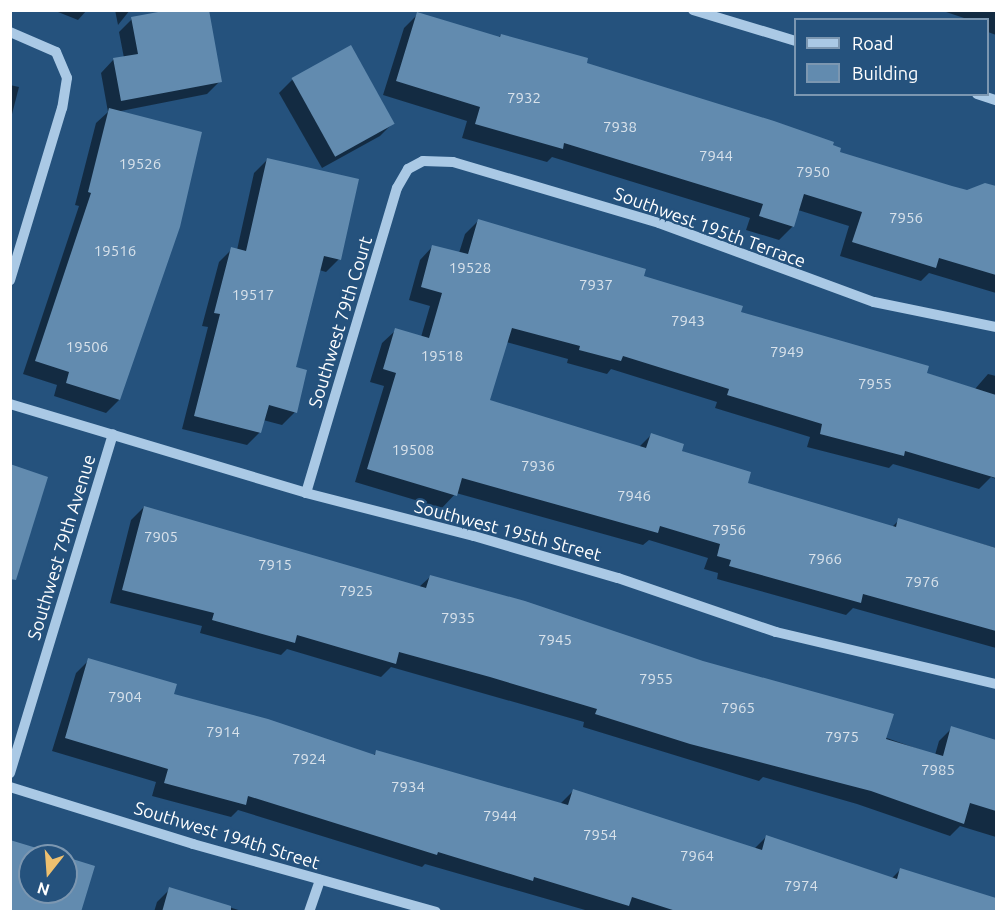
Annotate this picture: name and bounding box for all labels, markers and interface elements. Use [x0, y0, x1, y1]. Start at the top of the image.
legend [794, 18, 989, 96]
text: Road [852, 33, 894, 53]
text: Building [852, 63, 918, 83]
house number: 7932 [507, 89, 541, 107]
house number: 7938 [603, 118, 637, 136]
house number: 7944 [699, 147, 733, 165]
house number: 19526 [119, 155, 161, 173]
house number: 7950 [796, 163, 830, 181]
street label: Southwest 195th Terrace [611, 182, 809, 272]
house number: 7956 [889, 209, 923, 227]
street label: Southwest 79th Court [304, 234, 376, 410]
house number: 19516 [94, 242, 136, 260]
house number: 19528 [449, 259, 491, 277]
house number: 7937 [579, 276, 613, 294]
house number: 19517 [232, 286, 274, 304]
house number: 7943 [671, 312, 705, 330]
house number: 19506 [66, 338, 108, 356]
house number: 7949 [770, 343, 804, 361]
house number: 19518 [421, 347, 463, 365]
house number: 7955 [858, 375, 892, 393]
house number: 19508 [392, 441, 434, 459]
street label: Southwest 79th Avenue [22, 452, 100, 642]
house number: 7936 [521, 457, 555, 475]
house number: 7946 [617, 487, 651, 505]
street label: Southwest 195th Street [412, 495, 604, 565]
house number: 7956 [712, 521, 746, 539]
house number: 7905 [144, 528, 178, 546]
house number: 7966 [808, 550, 842, 568]
house number: 7915 [258, 556, 292, 574]
house number: 7976 [905, 573, 939, 591]
house number: 7925 [339, 582, 373, 600]
house number: 7935 [441, 609, 475, 627]
house number: 7945 [538, 631, 572, 649]
house number: 7955 [639, 670, 673, 688]
house number: 7904 [108, 688, 142, 706]
house number: 7965 [721, 699, 755, 717]
house number: 7914 [206, 723, 240, 741]
house number: 7975 [825, 728, 859, 746]
house number: 7924 [292, 750, 326, 768]
house number: 7985 [921, 761, 955, 779]
house number: 7934 [391, 778, 425, 796]
street label: Southwest 194th Street [132, 797, 322, 873]
house number: 7944 [483, 807, 517, 825]
house number: 7954 [583, 826, 617, 844]
north arrow [18, 844, 78, 904]
house number: 7964 [680, 847, 714, 865]
house number: 7974 [784, 877, 818, 895]
text: N [35, 879, 52, 900]

